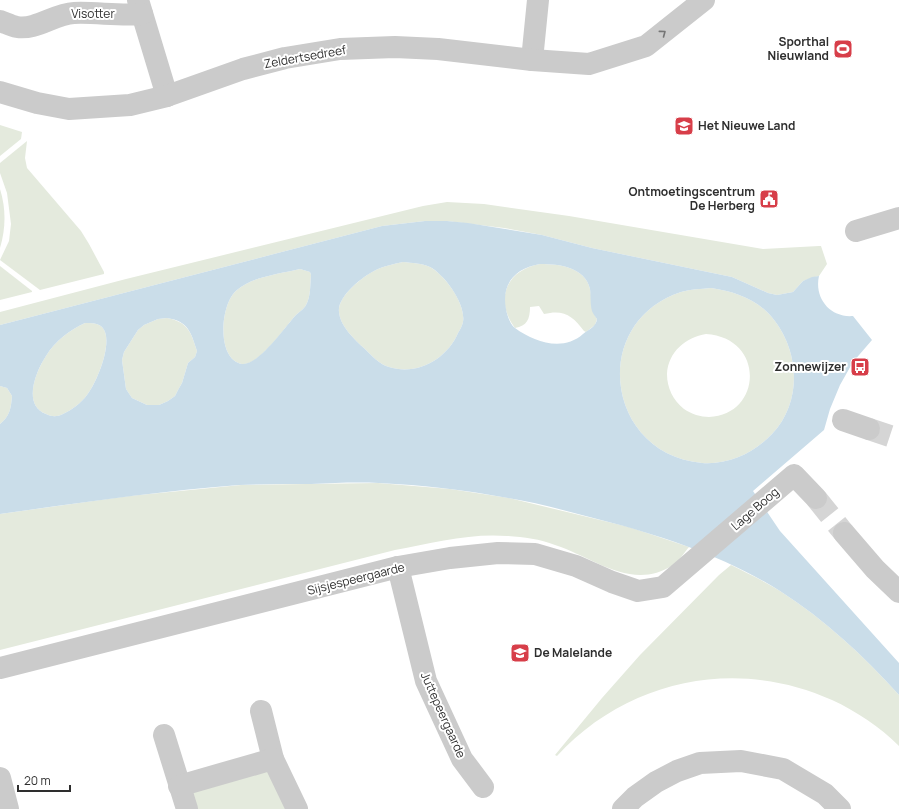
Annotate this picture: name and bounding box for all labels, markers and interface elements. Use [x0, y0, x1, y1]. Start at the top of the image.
street label: Visotter [71, 5, 115, 22]
one-way arrow [659, 31, 666, 38]
place label: Sporthal Nieuwland [768, 33, 829, 64]
sports icon: Sporthal Nieuwland [832, 38, 854, 60]
street label: Zeldertsedreef [262, 41, 348, 72]
school or university icon: Het Nieuwe Land [673, 115, 695, 137]
place label: Het Nieuwe Land [698, 117, 795, 134]
place label: Ontmoetingscentrum De Herberg [628, 183, 755, 214]
public building icon: Ontmoetingscentrum De Herberg [758, 188, 780, 210]
bus stop icon: Zonnewijzer [849, 356, 871, 378]
place label: Zonnewijzer [774, 358, 846, 375]
street label: Lage Boog [727, 483, 782, 534]
street label: Sijsjespeergaarde [305, 558, 406, 599]
school or university icon: De Malelande [509, 642, 531, 664]
place label: De Malelande [534, 644, 612, 661]
street label: Juttepeergaarde [417, 669, 470, 760]
scale bar [18, 767, 70, 793]
text: 20 m [24, 772, 51, 789]

